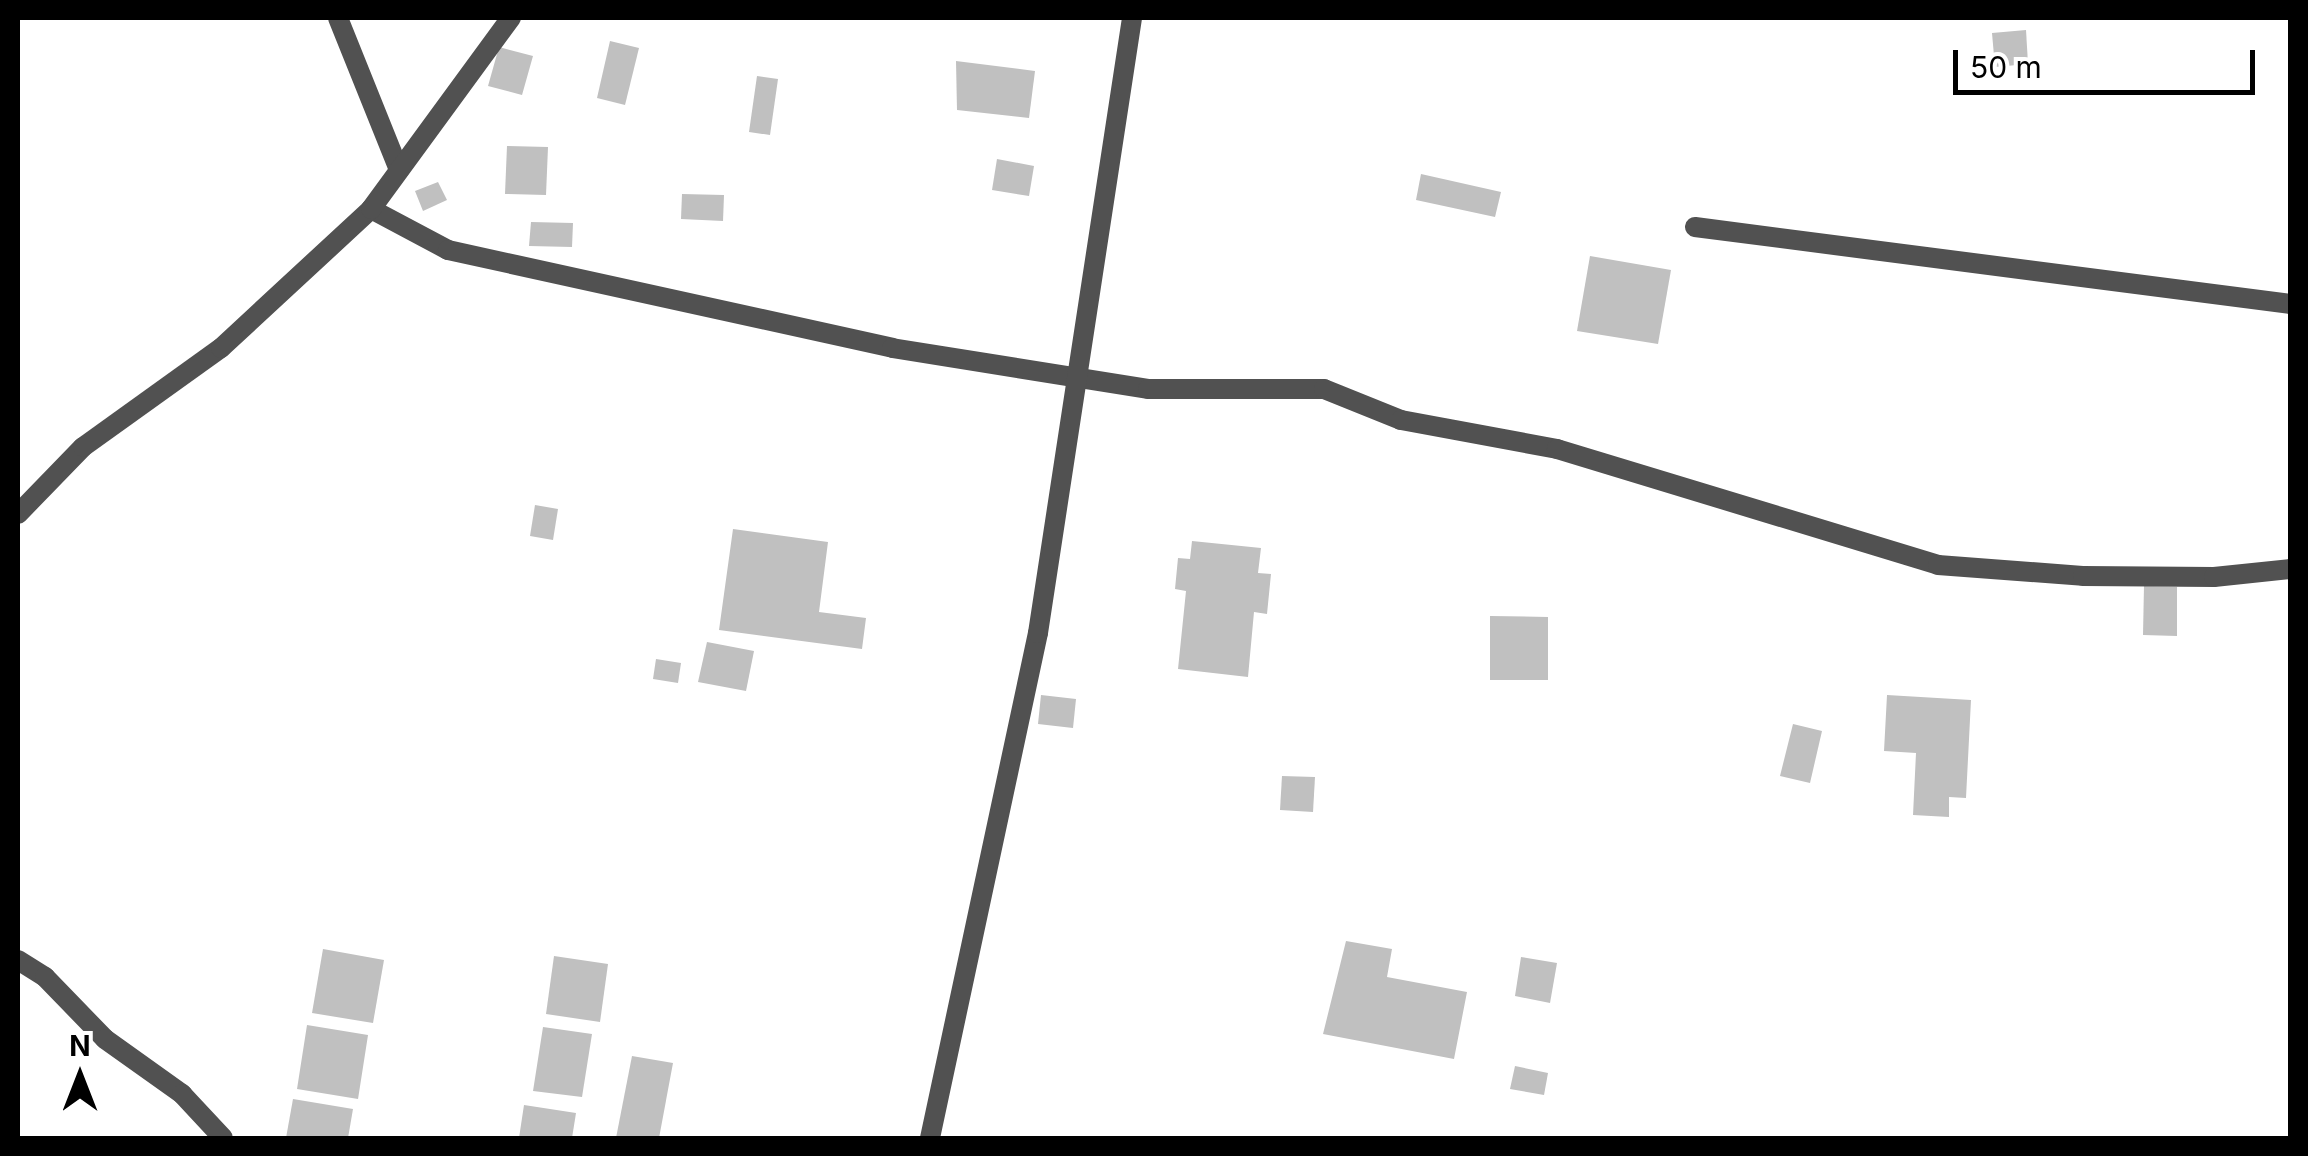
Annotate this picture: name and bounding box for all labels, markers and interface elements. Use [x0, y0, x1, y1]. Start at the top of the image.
scale bar [1958, 30, 2260, 92]
text: 50 m [1970, 49, 2042, 85]
north arrow [30, 1026, 130, 1126]
text: N [69, 1029, 91, 1063]

